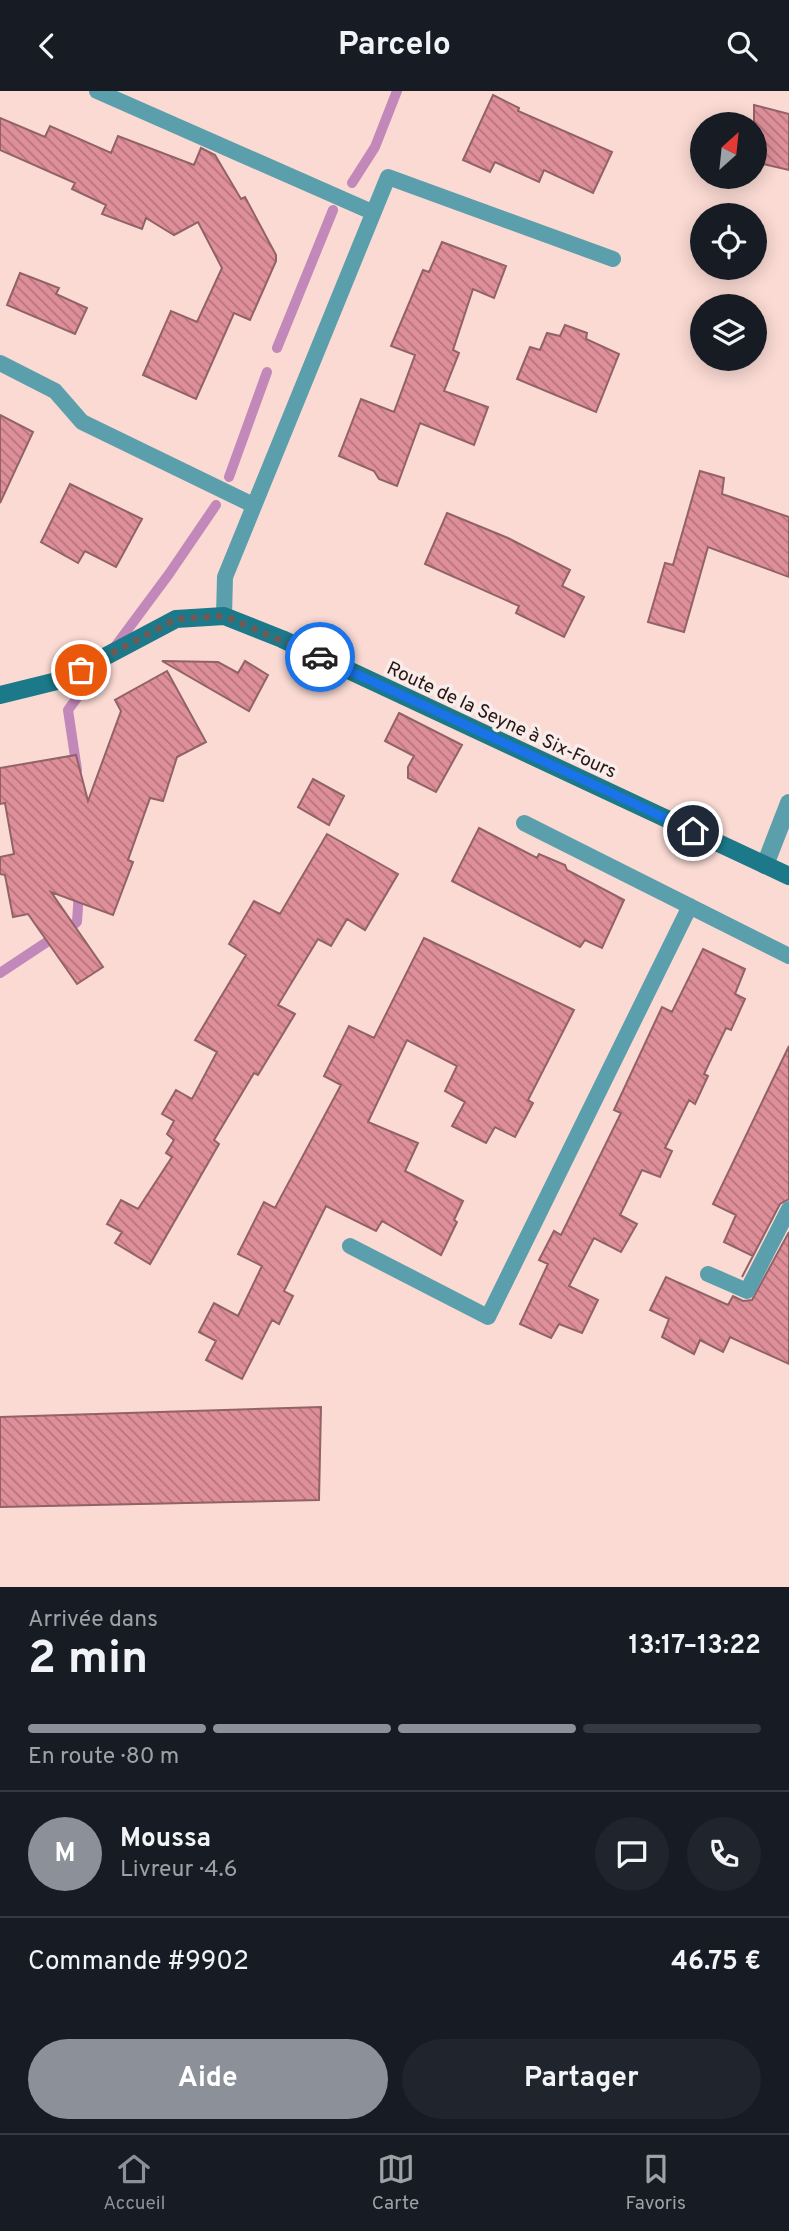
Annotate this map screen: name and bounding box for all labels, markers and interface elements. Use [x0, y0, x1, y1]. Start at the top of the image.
text: Parcelo [338, 26, 451, 66]
icon: back [28, 27, 66, 65]
icon: search [723, 27, 761, 65]
north arrow [690, 112, 766, 189]
map controls [690, 112, 767, 371]
button: locate [690, 203, 767, 280]
button: layers [690, 294, 767, 371]
courier [285, 622, 355, 692]
icon: car [301, 638, 339, 676]
pin [51, 640, 111, 700]
icon: bag [62, 651, 100, 689]
street label: Route de la Seyne à Six-Fours [382, 657, 620, 785]
pin [663, 801, 723, 861]
icon: home [674, 812, 712, 850]
text: Arrivée dans [28, 1606, 158, 1635]
text: 13:17–13:22 [629, 1630, 761, 1663]
text: 2 min [28, 1631, 148, 1690]
text: En route · 80 m [28, 1743, 179, 1772]
button: chat [595, 1817, 669, 1891]
button: phone [687, 1817, 761, 1891]
text: Moussa [120, 1823, 211, 1856]
text: M [54, 1838, 76, 1871]
text: Livreur · 4.6 [120, 1856, 237, 1885]
text: Commande #9902 [28, 1946, 249, 1979]
text: 46.75 € [671, 1946, 761, 1979]
button: Aide [28, 2039, 388, 2119]
button: Partager [402, 2039, 761, 2119]
tab: Accueil [103, 2150, 165, 2216]
tab: Carte [372, 2150, 419, 2216]
tab: Favoris [626, 2150, 686, 2216]

